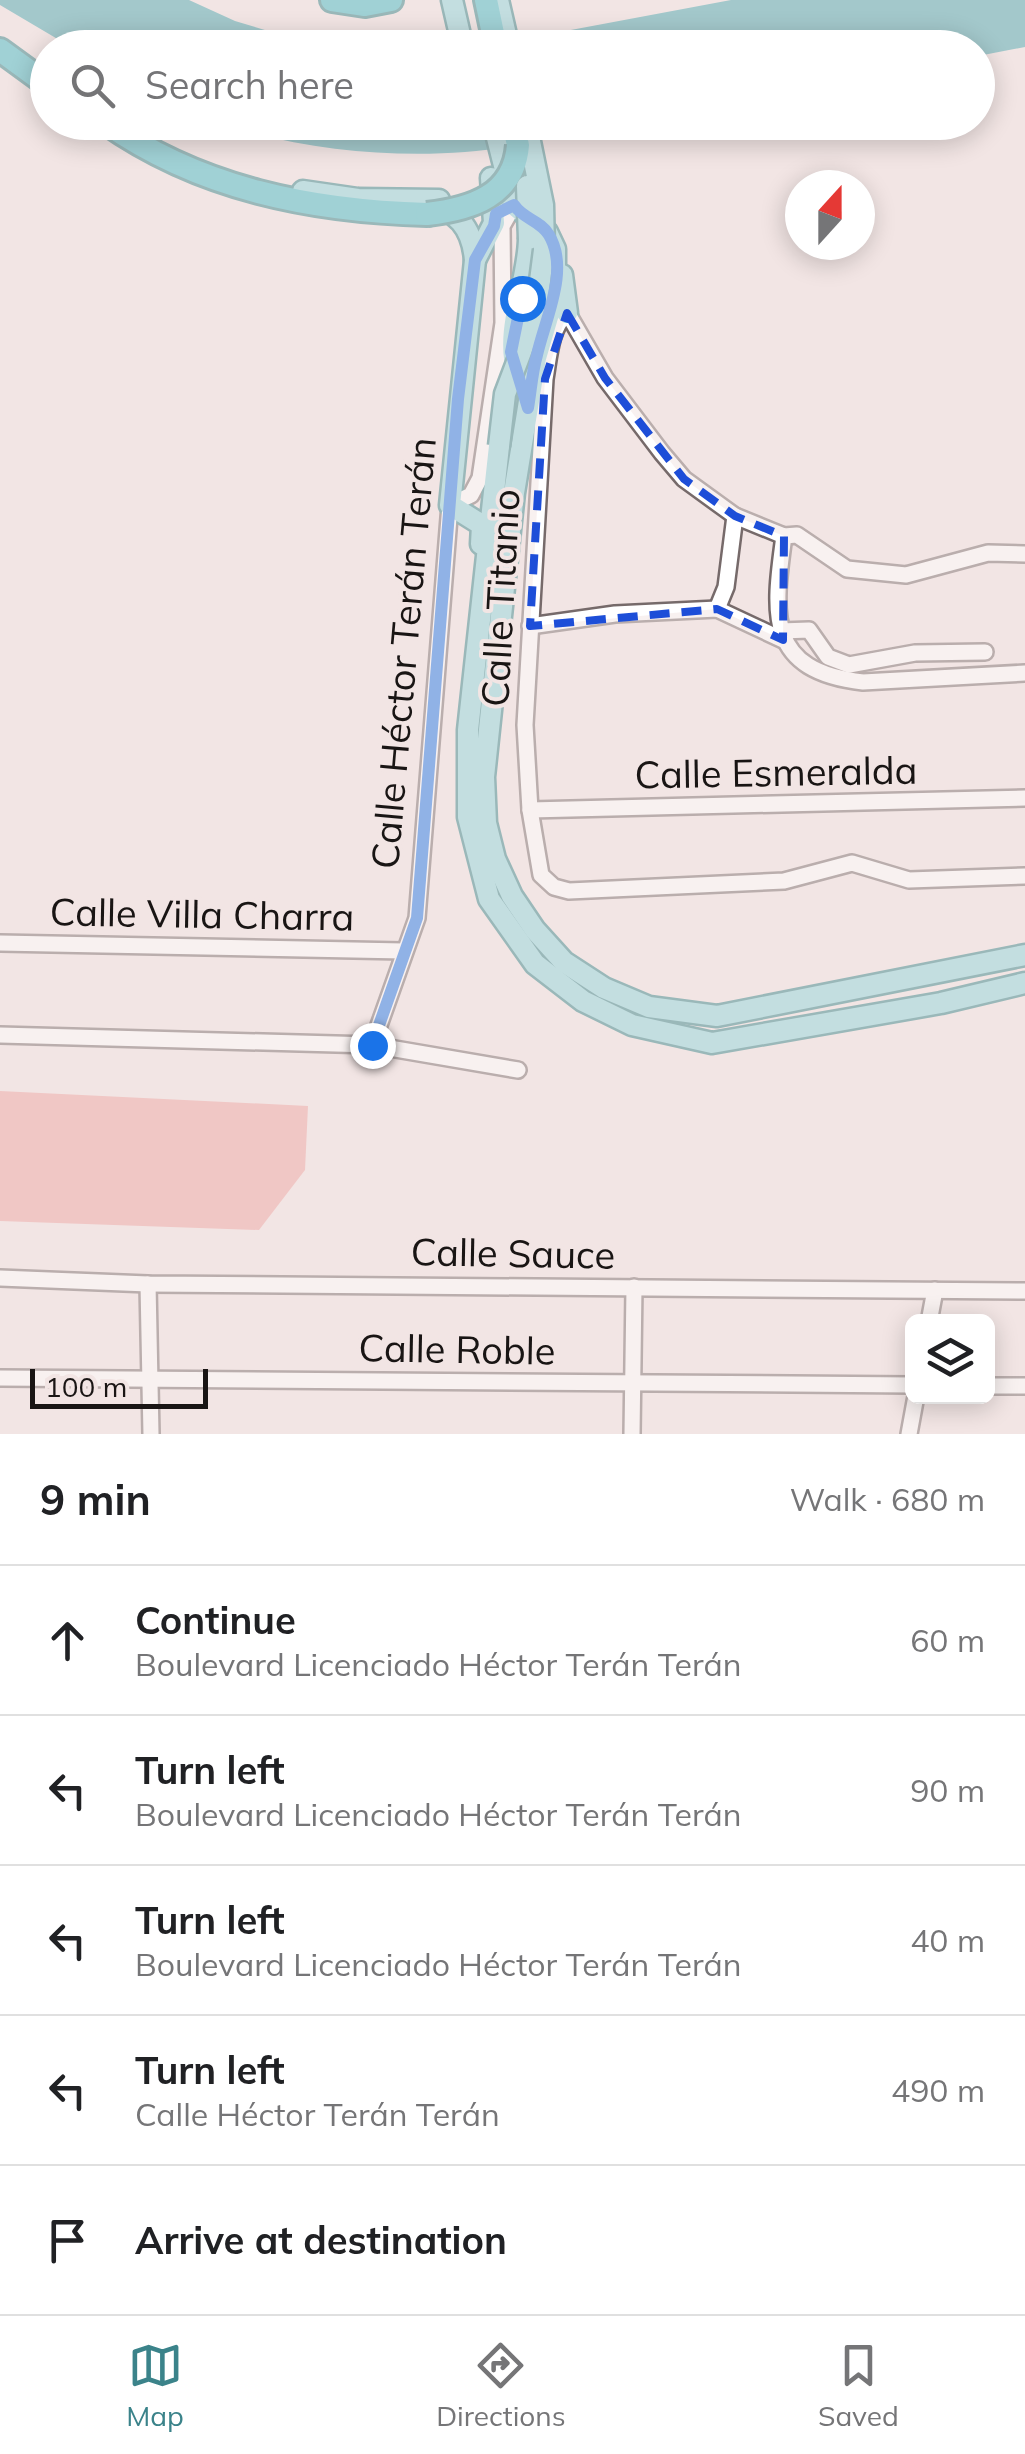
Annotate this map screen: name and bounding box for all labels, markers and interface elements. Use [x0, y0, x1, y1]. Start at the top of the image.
search box [30, 30, 995, 140]
icon: search [65, 58, 120, 113]
text: Search here [145, 61, 354, 109]
north arrow [785, 170, 875, 260]
route start [500, 276, 546, 322]
street label: Calle Héctor Terán Terán [360, 435, 446, 871]
street label: Calle Titanio [470, 488, 530, 708]
street label: Calle Esmeralda [634, 746, 918, 798]
street label: Calle Villa Charra [49, 887, 355, 941]
route end [350, 1023, 396, 1069]
street label: Calle Sauce [410, 1227, 616, 1279]
map controls [905, 1314, 995, 1404]
button: layers [905, 1314, 995, 1404]
street label: Calle Roble [358, 1323, 556, 1375]
scale bar [30, 1364, 208, 1408]
text: 100 m [45, 1369, 127, 1404]
text: 9 min [40, 1473, 151, 1526]
text: Walk · 680 m [790, 1479, 985, 1519]
text: Continue [135, 1596, 296, 1644]
icon: ahead [40, 1613, 95, 1668]
text: 60 m [910, 1620, 985, 1660]
text: Boulevard Licenciado Héctor Terán Terán [135, 1644, 742, 1684]
text: Turn left [135, 1746, 285, 1794]
icon: left [40, 1763, 95, 1818]
text: 90 m [910, 1770, 985, 1810]
text: Boulevard Licenciado Héctor Terán Terán [135, 1794, 742, 1834]
text: Turn left [135, 1896, 285, 1944]
icon: left [40, 1913, 95, 1968]
text: 40 m [910, 1920, 985, 1960]
text: Boulevard Licenciado Héctor Terán Terán [135, 1944, 742, 1984]
text: Turn left [135, 2046, 285, 2094]
icon: left [40, 2063, 95, 2118]
text: 490 m [891, 2070, 985, 2110]
text: Calle Héctor Terán Terán [135, 2094, 500, 2134]
icon: arrive [40, 2213, 95, 2268]
text: Arrive at destination [135, 2216, 507, 2264]
tab: Map [126, 2338, 184, 2433]
tab: Directions [436, 2338, 566, 2433]
tab: Saved [818, 2338, 899, 2433]

